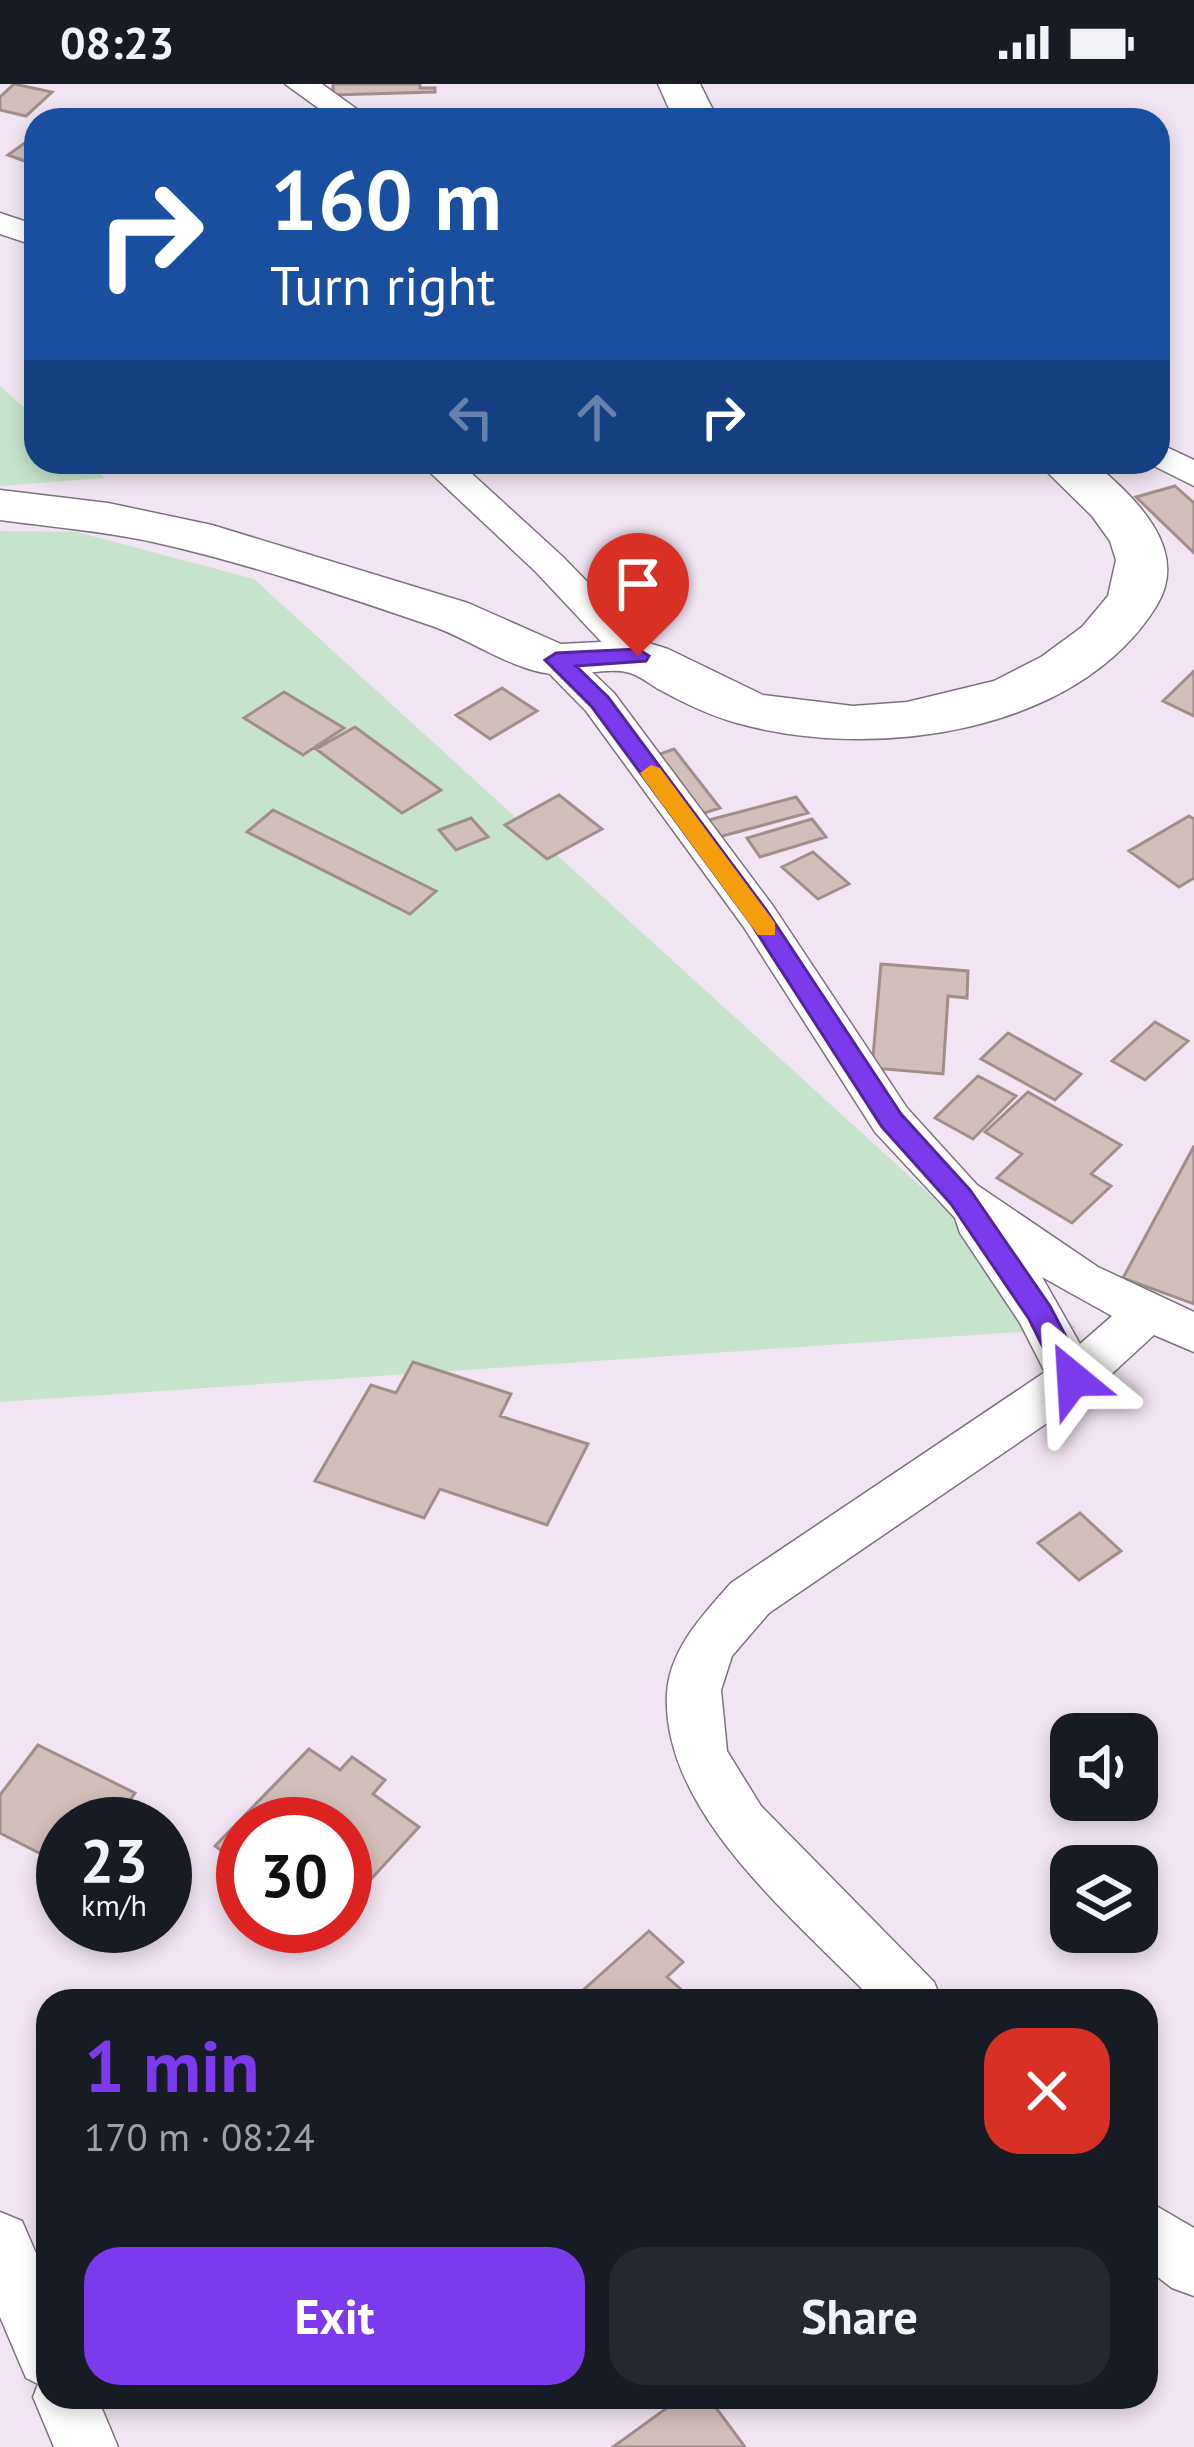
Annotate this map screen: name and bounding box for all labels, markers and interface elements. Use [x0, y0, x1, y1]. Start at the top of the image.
text: 08:23 [60, 13, 174, 71]
text: 160 m [270, 144, 502, 253]
icon: right [72, 156, 228, 312]
text: Turn right [270, 250, 495, 320]
icon: left [438, 384, 504, 450]
icon: ahead [564, 384, 630, 450]
icon: right [690, 384, 756, 450]
pin [587, 533, 689, 656]
icon: arrive [605, 551, 671, 617]
position arrow [1010, 1316, 1136, 1442]
map controls [1050, 1713, 1158, 1953]
button: sound [1050, 1713, 1158, 1821]
speed limit sign: 30 [216, 1797, 372, 1953]
text: 23 [80, 1821, 148, 1899]
button: layers [1050, 1845, 1158, 1953]
text: km/h [81, 1885, 147, 1924]
text: 1 min [84, 2019, 260, 2112]
button: close [984, 2028, 1110, 2154]
text: 170 m · 08:24 [84, 2111, 315, 2162]
button: Exit [84, 2247, 585, 2385]
button: Share [609, 2247, 1110, 2385]

